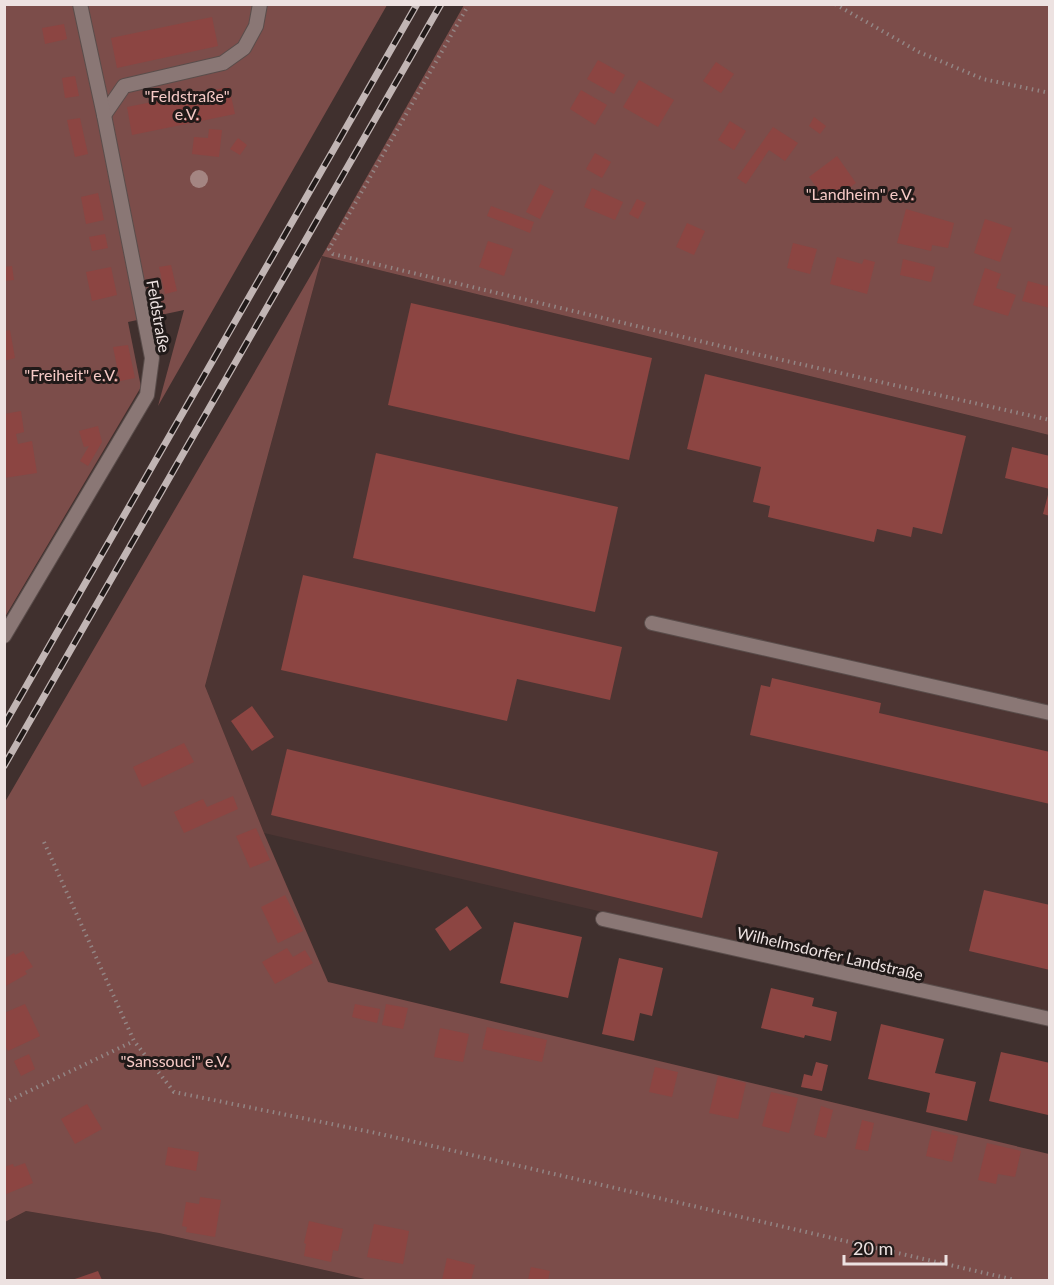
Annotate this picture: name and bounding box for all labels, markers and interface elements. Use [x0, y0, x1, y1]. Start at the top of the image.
park label: "Feldstraße" e.V. [144, 86, 230, 123]
park label: "Landheim" e.V. [806, 184, 914, 203]
street label: Feldstraße [143, 278, 175, 354]
park label: "Freiheit" e.V. [24, 365, 118, 384]
street label: Wilhelmsdorfer Landstraße [735, 922, 925, 984]
park label: "Sanssouci" e.V. [120, 1051, 230, 1070]
scale bar [844, 1228, 946, 1266]
text: 20 m [853, 1237, 893, 1259]

